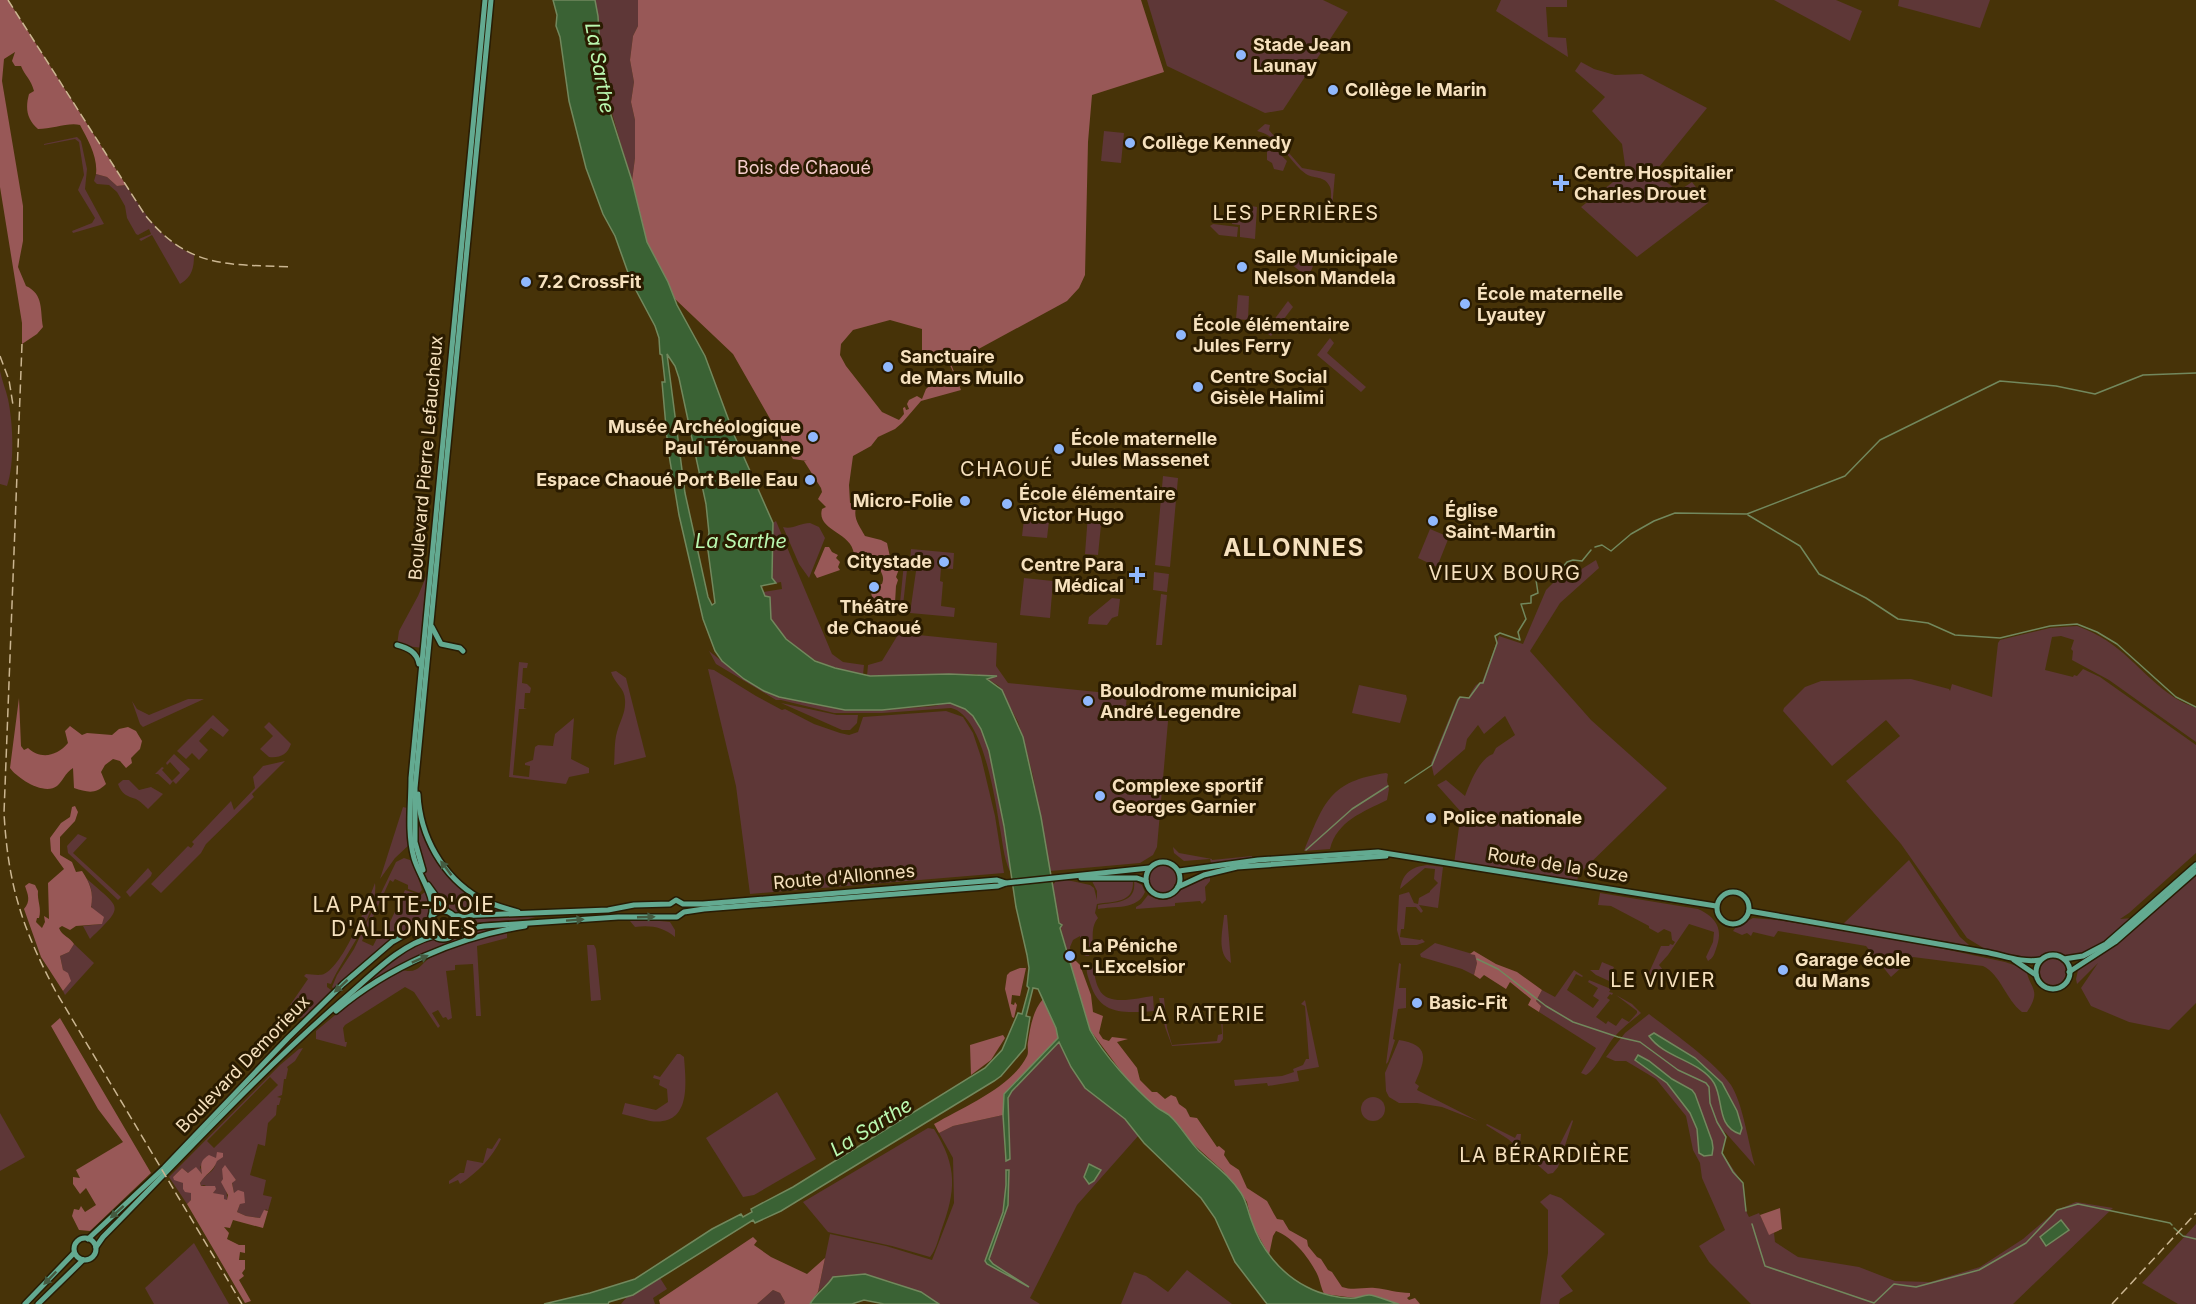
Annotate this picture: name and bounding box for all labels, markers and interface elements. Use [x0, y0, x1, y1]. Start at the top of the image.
water label: La Sarthe [580, 21, 620, 115]
place label: Stade Jean Launay [1253, 34, 1351, 76]
marker: Stade Jean Launay [1234, 48, 1248, 62]
place label: Collège le Marin [1345, 79, 1487, 100]
marker: Collège le Marin [1326, 83, 1340, 97]
place label: Collège Kennedy [1142, 132, 1292, 153]
marker: Collège Kennedy [1123, 136, 1137, 150]
park label: Bois de Chaoué [737, 157, 871, 178]
place label: Centre Hospitalier Charles Drouet [1574, 162, 1733, 204]
marker: Centre Hospitalier Charles Drouet [1552, 174, 1570, 192]
district label: LES PERRIÈRES [1213, 200, 1379, 225]
place label: Salle Municipale Nelson Mandela [1254, 246, 1398, 288]
marker: Salle Municipale Nelson Mandela [1235, 260, 1249, 274]
place label: 7.2 CrossFit [538, 271, 642, 292]
marker: 7.2 CrossFit [519, 275, 533, 289]
place label: École maternelle Lyautey [1477, 283, 1624, 325]
marker: École maternelle Lyautey [1458, 297, 1472, 311]
place label: École élémentaire Jules Ferry [1193, 314, 1350, 356]
marker: École élémentaire Jules Ferry [1174, 328, 1188, 342]
street label: Boulevard Pierre Lefaucheux [404, 335, 447, 581]
place label: Sanctuaire de Mars Mullo [900, 346, 1024, 388]
marker: Sanctuaire de Mars Mullo [881, 360, 895, 374]
place label: Centre Social Gisèle Halimi [1210, 366, 1327, 408]
marker: Centre Social Gisèle Halimi [1191, 380, 1205, 394]
place label: Musée Archéologique Paul Térouanne [608, 416, 801, 458]
place label: École maternelle Jules Massenet [1071, 428, 1218, 470]
marker: Musée Archéologique Paul Térouanne [806, 430, 820, 444]
marker: École maternelle Jules Massenet [1052, 442, 1066, 456]
district label: CHAOUÉ [960, 456, 1054, 481]
place label: Espace Chaoué Port Belle Eau [536, 469, 798, 490]
marker: Espace Chaoué Port Belle Eau [803, 473, 817, 487]
place label: École élémentaire Victor Hugo [1019, 483, 1176, 525]
place label: Micro-Folie [853, 490, 953, 511]
marker: Micro-Folie [958, 494, 972, 508]
marker: École élémentaire Victor Hugo [1000, 497, 1014, 511]
place label: Église Saint-Martin [1445, 500, 1556, 542]
marker: Église Saint-Martin [1426, 514, 1440, 528]
water label: La Sarthe [695, 529, 787, 553]
district label: ALLONNES [1223, 533, 1365, 562]
place label: Citystade [847, 551, 932, 572]
place label: Centre Para Médical [1021, 554, 1124, 596]
marker: Citystade [937, 555, 951, 569]
district label: VIEUX BOURG [1429, 561, 1581, 585]
marker: Centre Para Médical [1128, 566, 1146, 584]
marker: Théâtre de Chaoué [867, 580, 881, 594]
place label: Théâtre de Chaoué [827, 596, 921, 638]
place label: Boulodrome municipal André Legendre [1100, 680, 1297, 722]
marker: Boulodrome municipal André Legendre [1081, 694, 1095, 708]
place label: Complexe sportif Georges Garnier [1112, 775, 1263, 817]
marker: Complexe sportif Georges Garnier [1093, 789, 1107, 803]
place label: Police nationale [1443, 807, 1583, 828]
marker: Police nationale [1424, 811, 1438, 825]
street label: Route de la Suze [1486, 843, 1630, 886]
one-way arrow [439, 860, 452, 876]
street label: Route d'Allonnes [772, 860, 916, 893]
district label: LA PATTE-D'OIE D'ALLONNES [312, 892, 496, 941]
one-way arrow [637, 912, 656, 921]
one-way arrow [566, 915, 585, 924]
place label: La Péniche - LExcelsior [1082, 935, 1185, 977]
marker: La Péniche - LExcelsior [1063, 949, 1077, 963]
place label: Garage école du Mans [1795, 949, 1911, 991]
one-way arrow [412, 954, 430, 964]
marker: Garage école du Mans [1776, 963, 1790, 977]
district label: LE VIVIER [1610, 968, 1716, 992]
one-way arrow [333, 979, 348, 993]
street label: Boulevard Demorieux [172, 990, 314, 1137]
place label: Basic-Fit [1429, 992, 1508, 1013]
marker: Basic-Fit [1410, 996, 1424, 1010]
district label: LA RATERIE [1140, 1002, 1266, 1026]
water label: La Sarthe [826, 1092, 916, 1162]
district label: LA BÉRARDIÈRE [1459, 1142, 1631, 1167]
one-way arrow [109, 1205, 124, 1219]
one-way arrow [43, 1271, 57, 1285]

